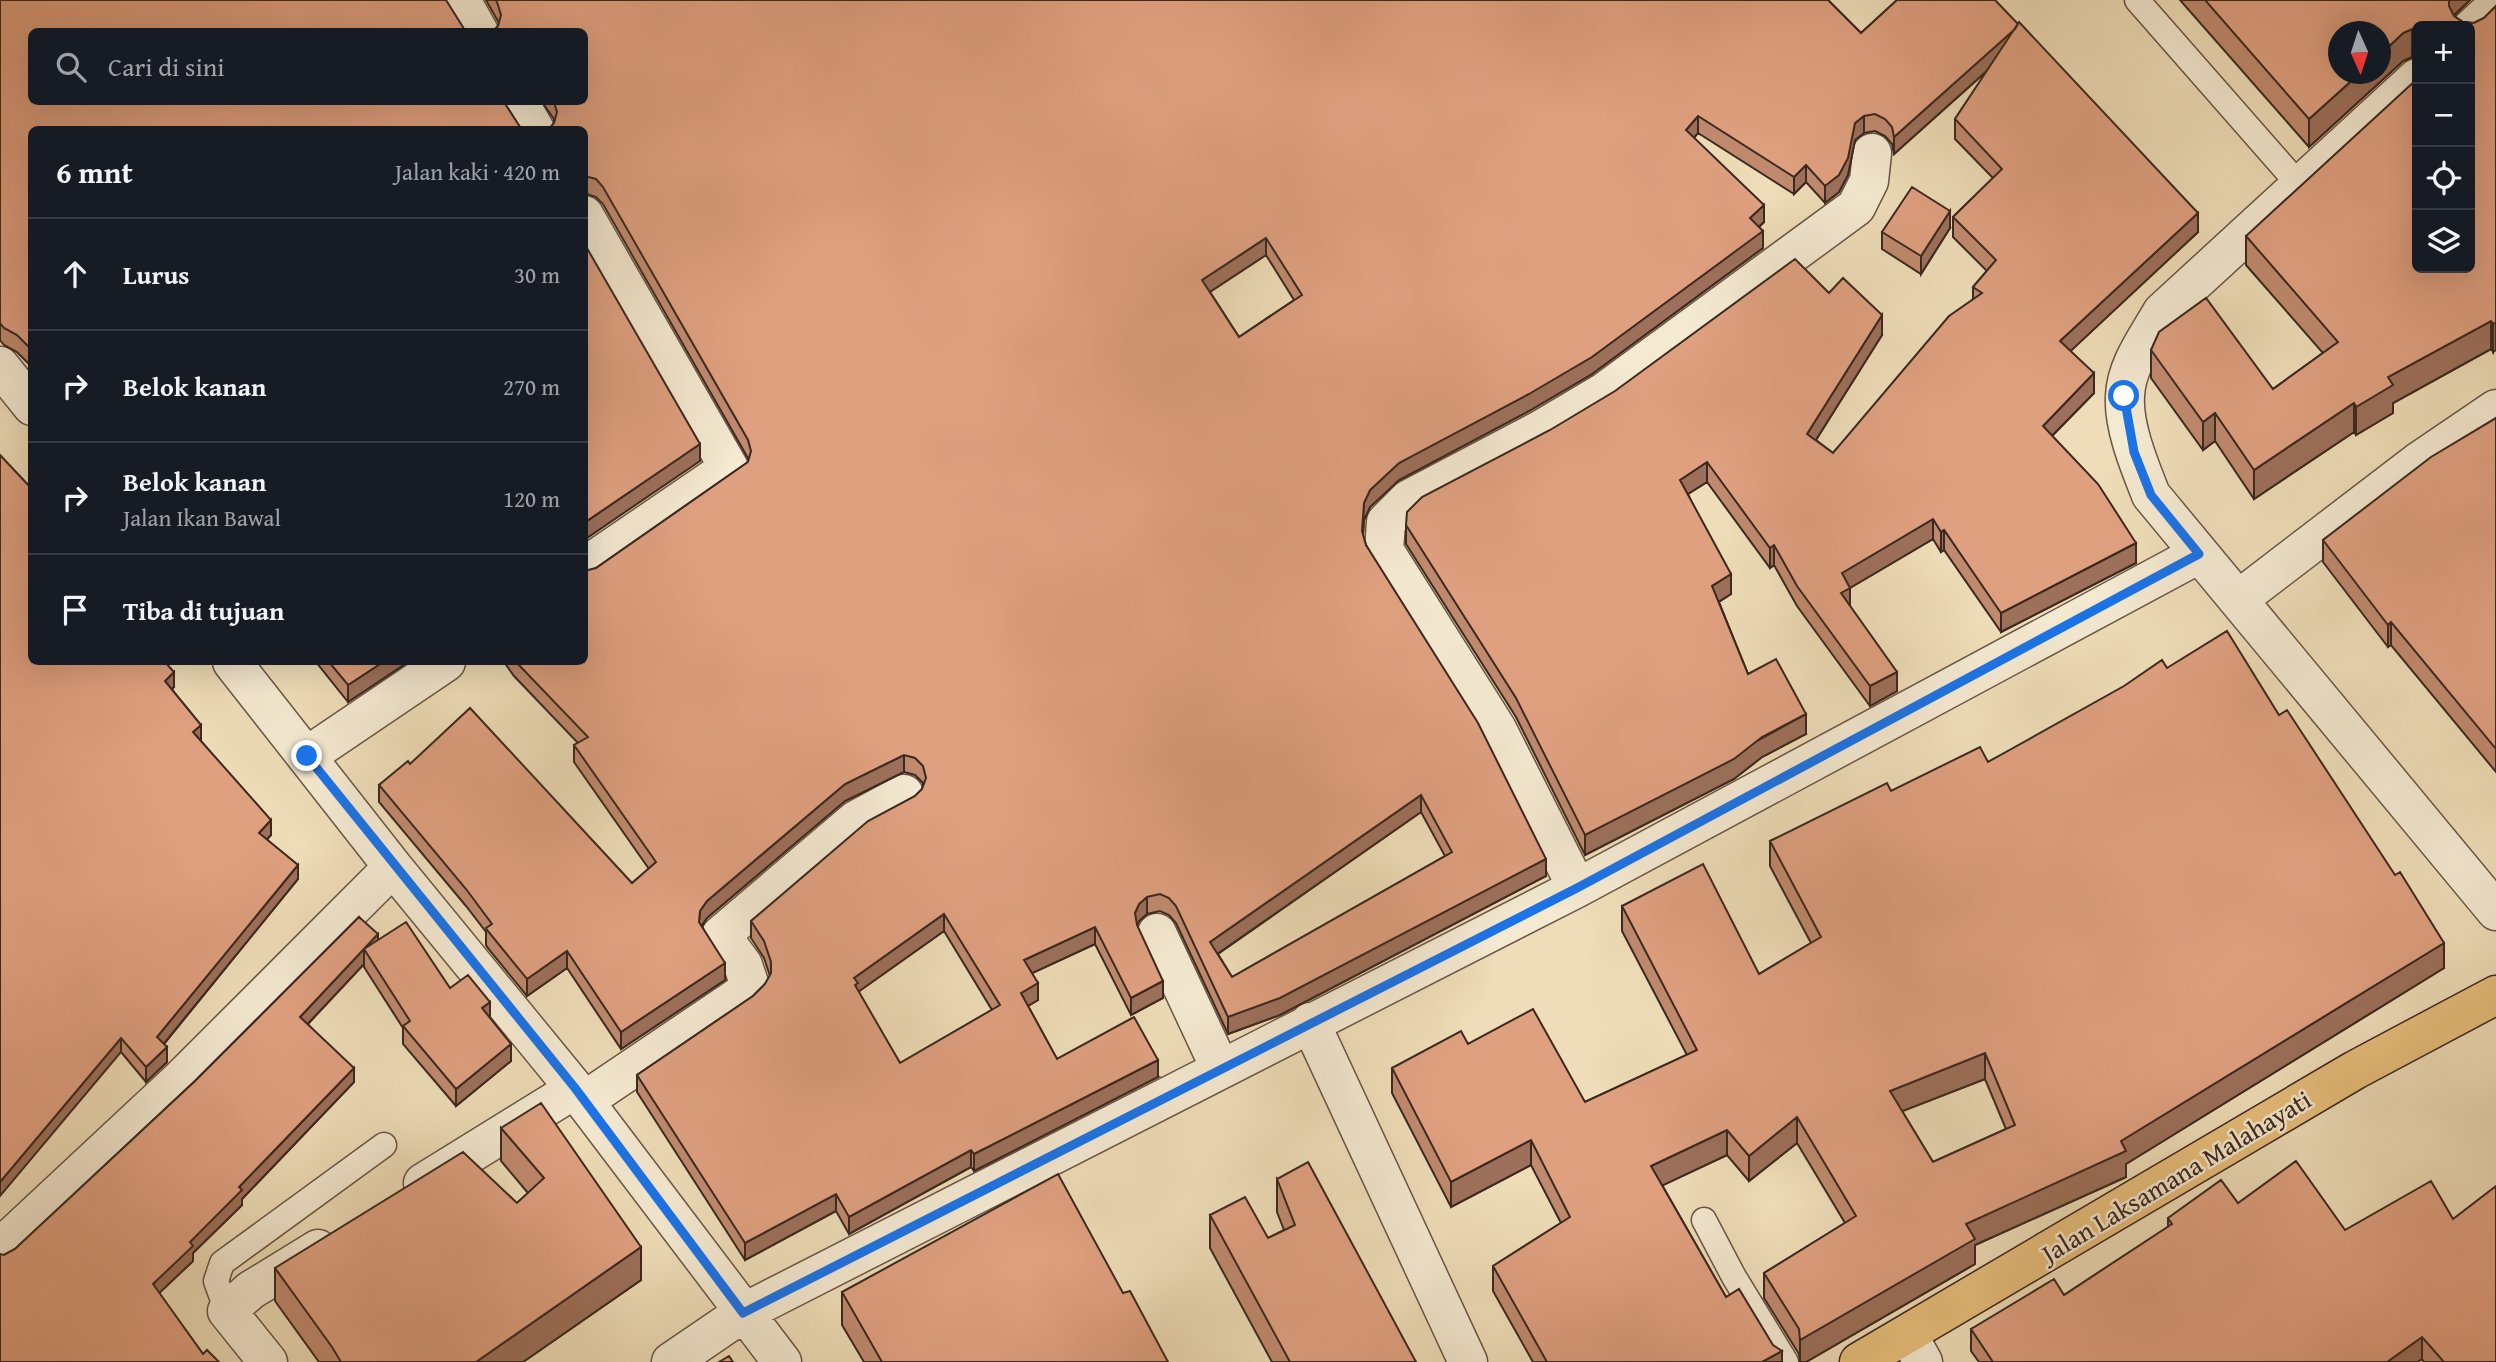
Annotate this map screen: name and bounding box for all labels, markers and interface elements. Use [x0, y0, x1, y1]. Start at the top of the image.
north arrow [2328, 21, 2391, 84]
map controls [2412, 21, 2475, 273]
button: + [2412, 21, 2475, 84]
search box [28, 28, 588, 105]
text: Cari di sini [108, 47, 225, 86]
icon: search [52, 48, 90, 86]
button: − [2412, 84, 2475, 147]
button: locate [2412, 147, 2475, 210]
text: 6 mnt [56, 150, 133, 194]
text: Jalan kaki · 420 m [395, 155, 560, 188]
button: layers [2412, 210, 2475, 273]
icon: ahead [56, 255, 94, 293]
text: Lurus [123, 255, 189, 294]
text: 30 m [514, 258, 560, 291]
icon: right [56, 367, 94, 405]
text: Belok kanan [123, 367, 266, 406]
text: 270 m [503, 370, 560, 403]
route start [2108, 380, 2139, 411]
text: Belok kanan [123, 462, 266, 501]
icon: right [56, 479, 94, 517]
text: 120 m [503, 482, 560, 515]
text: Jalan Ikan Bawal [123, 501, 281, 534]
icon: arrive [56, 591, 94, 629]
text: Tiba di tujuan [123, 591, 284, 630]
route end [291, 740, 322, 771]
street label: Jalan Laksamana Malahayati [2031, 1080, 2318, 1274]

